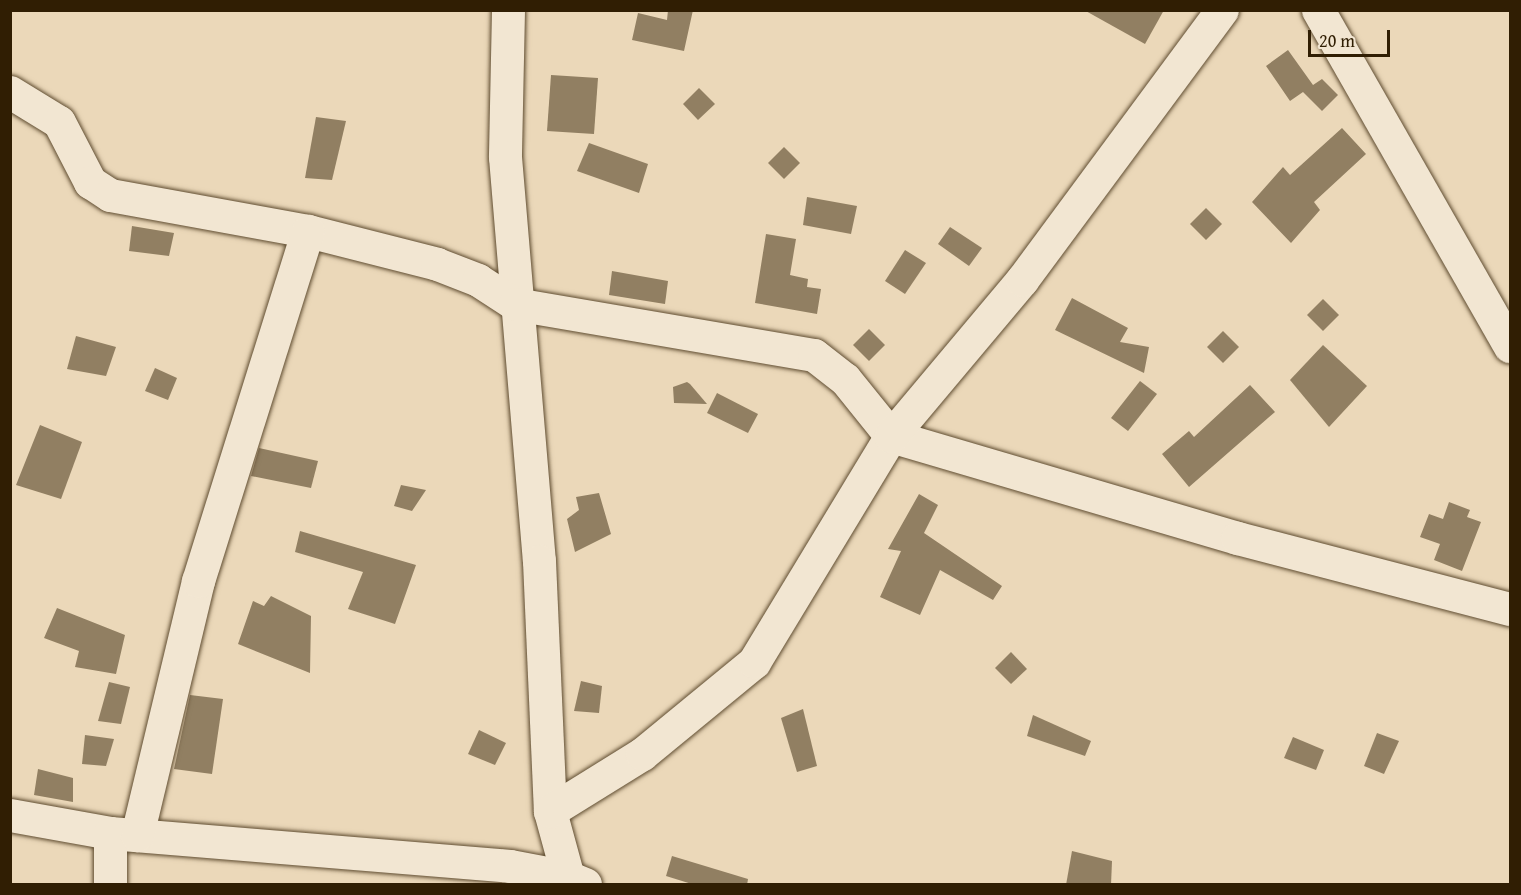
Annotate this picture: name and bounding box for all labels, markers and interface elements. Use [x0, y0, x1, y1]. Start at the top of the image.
scale bar [1311, 18, 1394, 56]
text: 20 m [1319, 27, 1355, 54]

